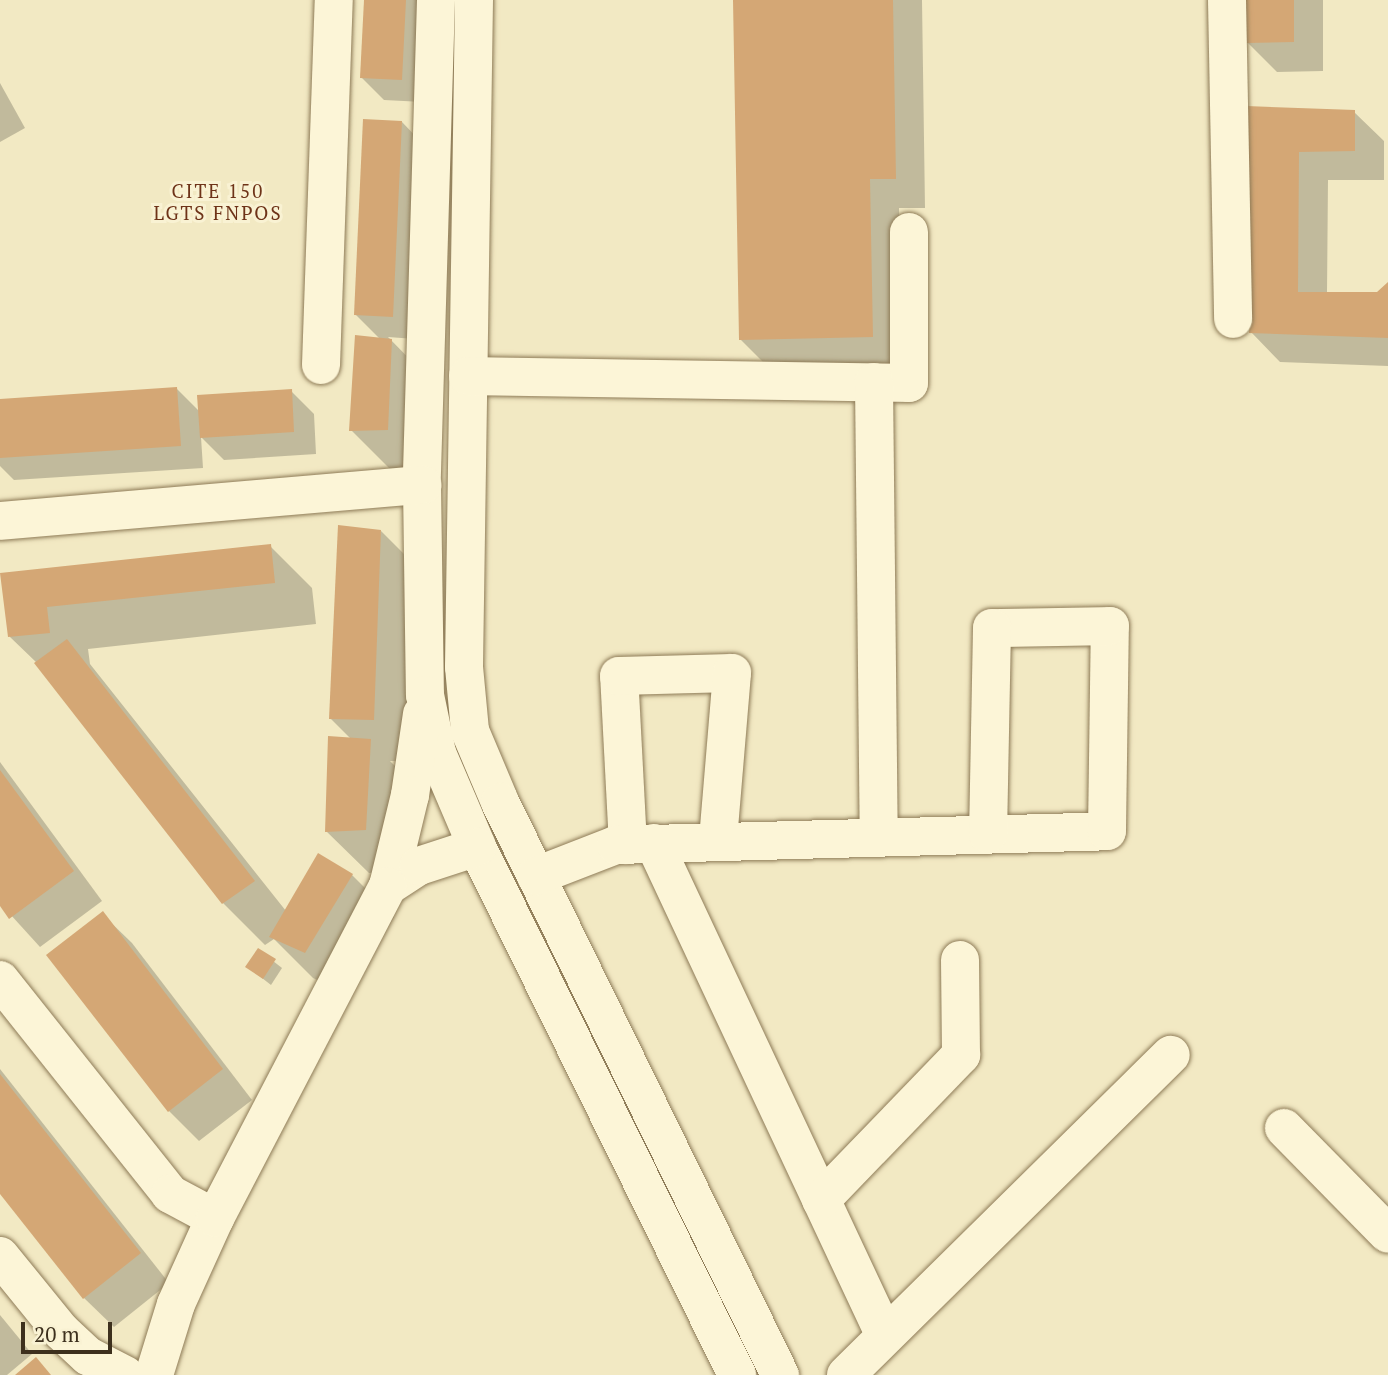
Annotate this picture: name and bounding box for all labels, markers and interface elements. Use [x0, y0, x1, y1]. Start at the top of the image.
district label: CITE 150 LGTS FNPOS [155, 180, 281, 224]
scale bar [24, 1308, 116, 1352]
text: 20 m [34, 1320, 80, 1348]

